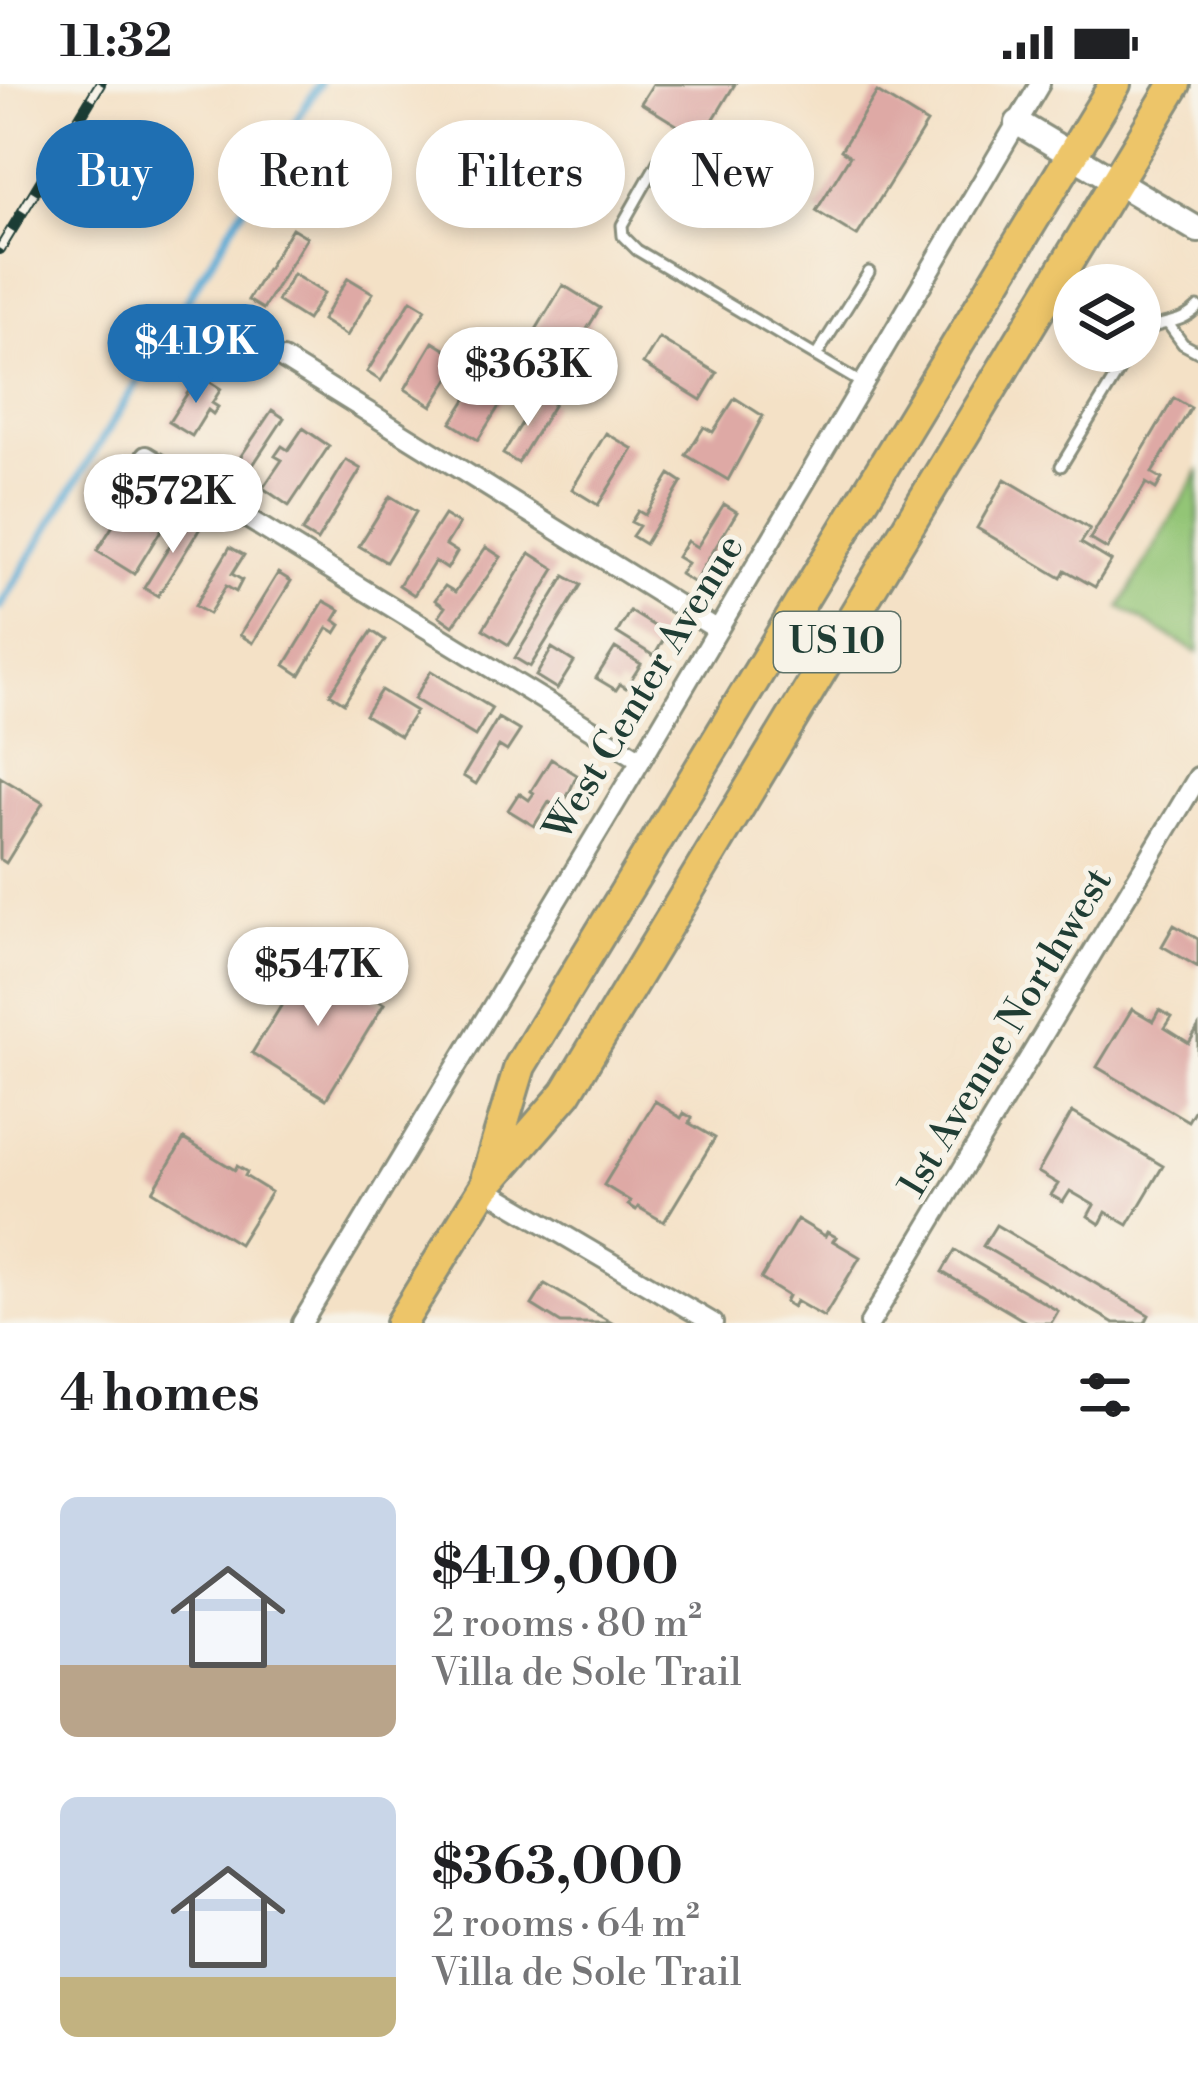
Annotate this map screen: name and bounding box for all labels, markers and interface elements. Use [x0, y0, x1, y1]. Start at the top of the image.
text: 11:32 [60, 14, 172, 71]
chip: Buy [36, 120, 194, 228]
chip: Rent [218, 120, 392, 228]
chip: Filters [416, 120, 625, 228]
chip: New [649, 120, 814, 228]
map controls [1053, 264, 1161, 372]
button: layers [1053, 264, 1161, 372]
pin: $419K [112, 304, 280, 406]
text: $419K [134, 318, 258, 367]
pin: $363K [444, 327, 612, 429]
text: $363K [465, 341, 591, 390]
pin: $572K [89, 454, 257, 556]
text: $572K [111, 468, 235, 517]
street label: West Center Avenue [533, 526, 756, 852]
road number: US 10 [774, 612, 900, 672]
street label: 1st Avenue Northwest [888, 859, 1124, 1207]
pin: $547K [234, 927, 402, 1029]
text: $547K [254, 941, 382, 990]
icon: filters [1072, 1362, 1138, 1428]
text: 4 homes [60, 1363, 260, 1427]
text: $419,000 [432, 1536, 679, 1600]
icon: home [156, 1545, 300, 1689]
text: 2 rooms · 80 m² [432, 1600, 702, 1649]
text: Villa de Sole Trail [432, 1649, 741, 1698]
text: $363,000 [432, 1836, 683, 1900]
icon: home [156, 1845, 300, 1989]
text: 2 rooms · 64 m² [432, 1900, 700, 1949]
text: Villa de Sole Trail [432, 1949, 741, 1998]

